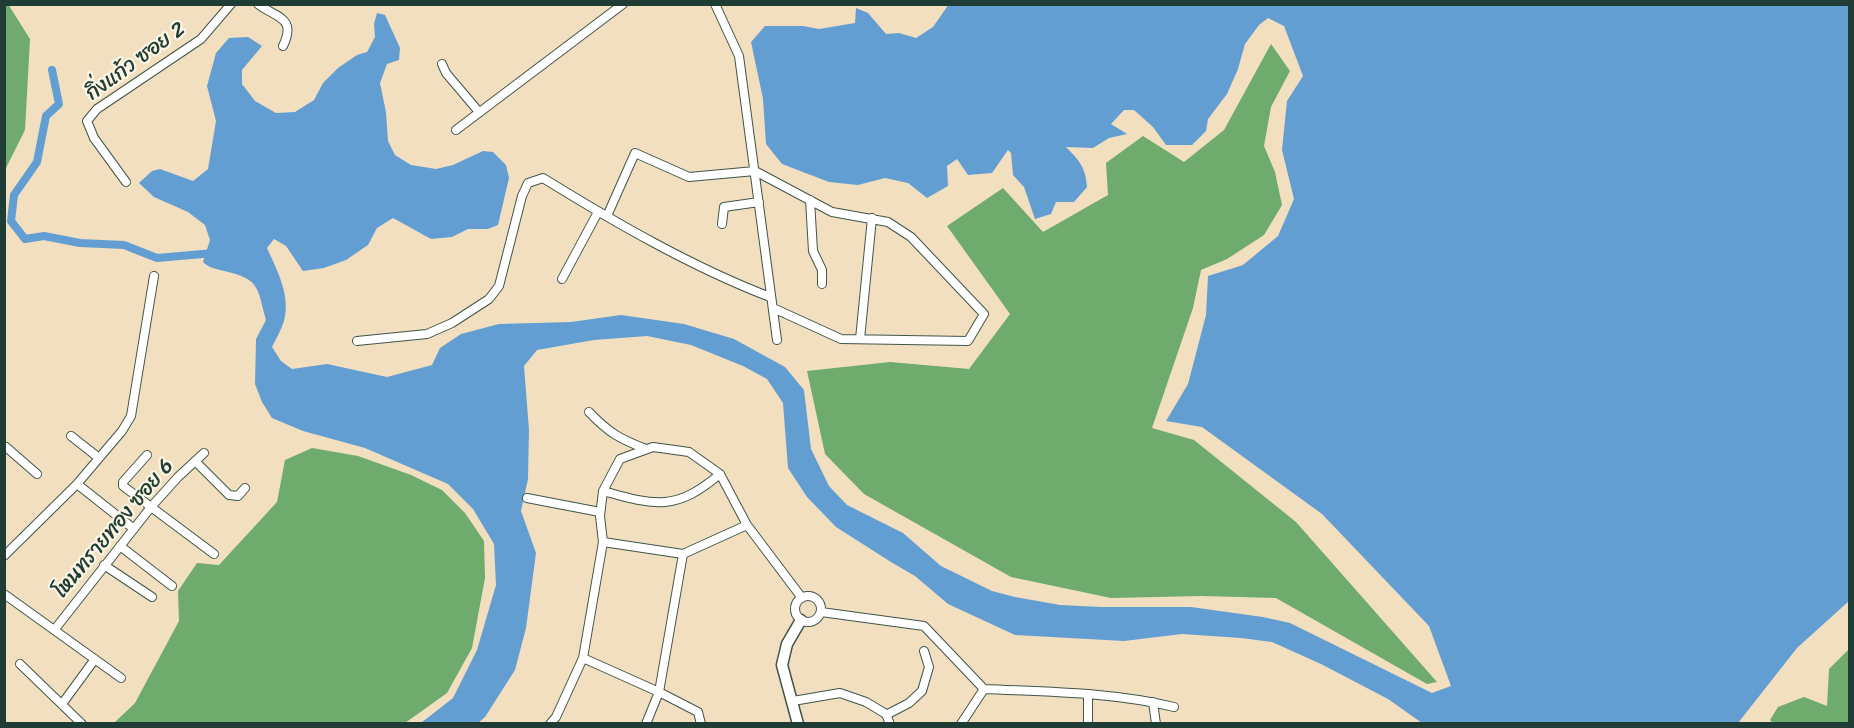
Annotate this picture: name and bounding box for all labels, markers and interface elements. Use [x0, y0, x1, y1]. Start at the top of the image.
street label: กิ่งแก้ว ซอย 2 [81, 17, 191, 107]
street label: โหนทรายทอง ซอย 6 [48, 454, 180, 604]

